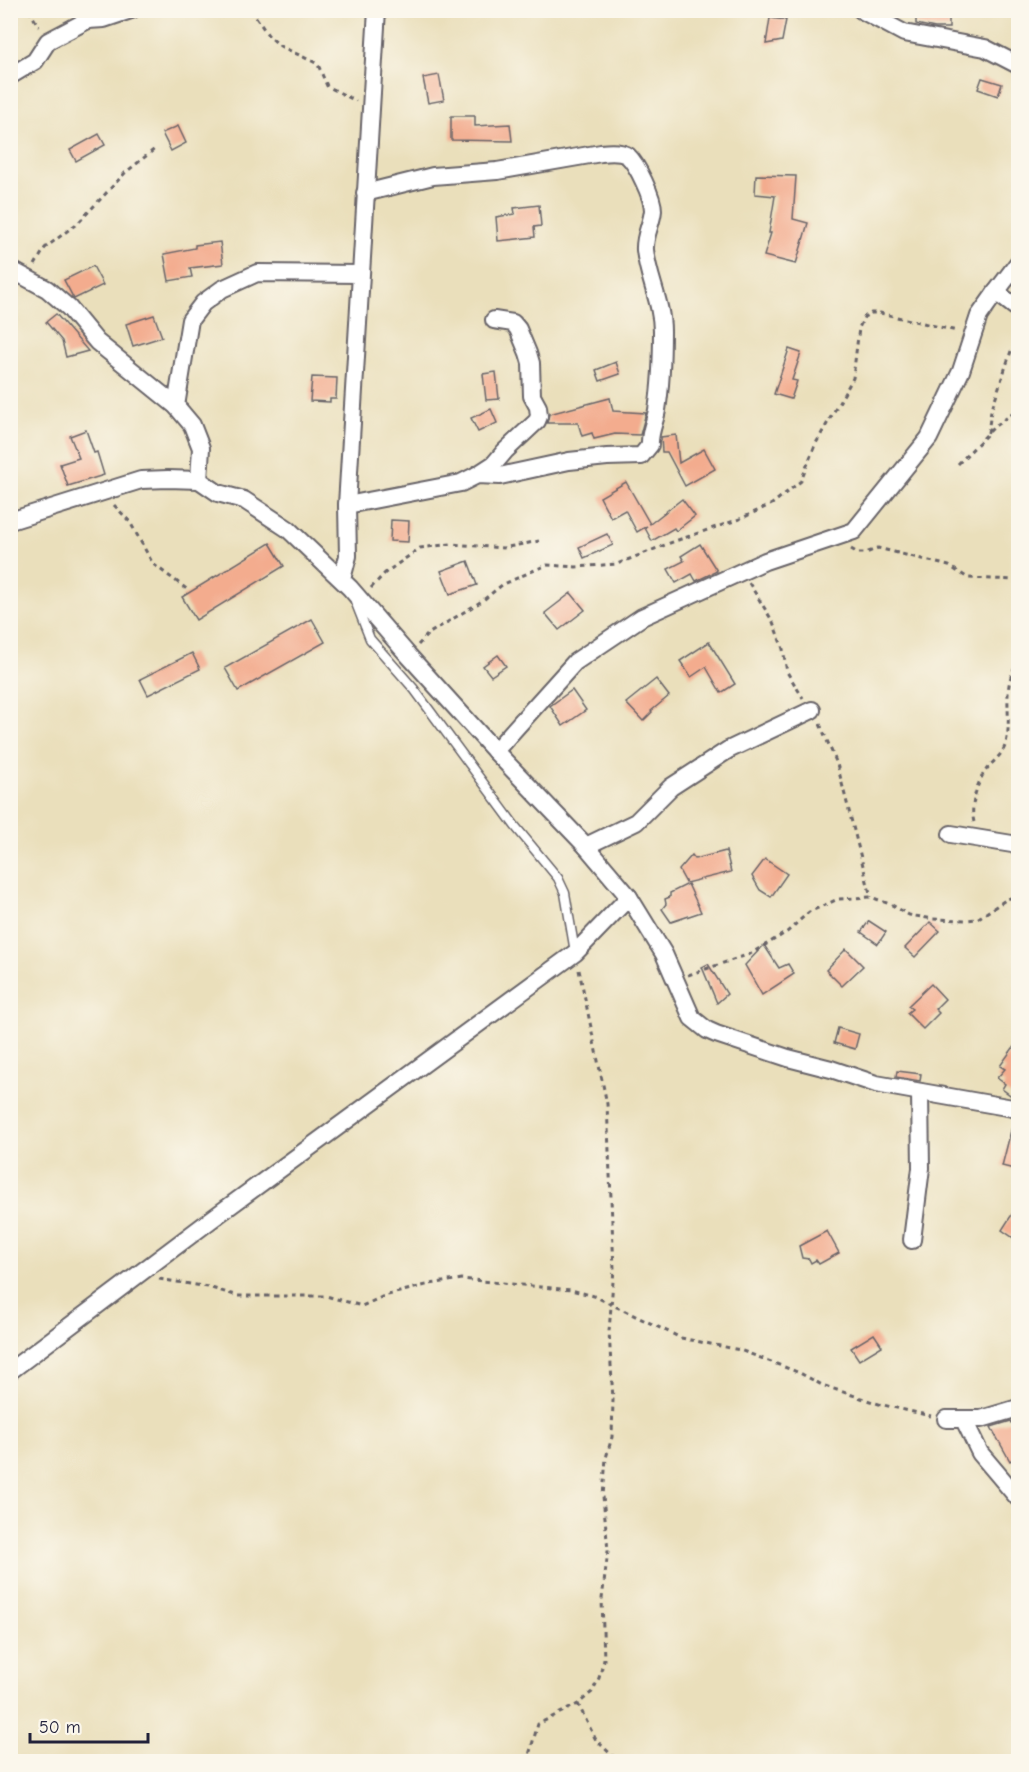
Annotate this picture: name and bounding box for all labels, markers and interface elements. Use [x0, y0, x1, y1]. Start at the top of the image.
scale bar [30, 1706, 148, 1744]
text: 50 m [39, 1717, 81, 1738]

